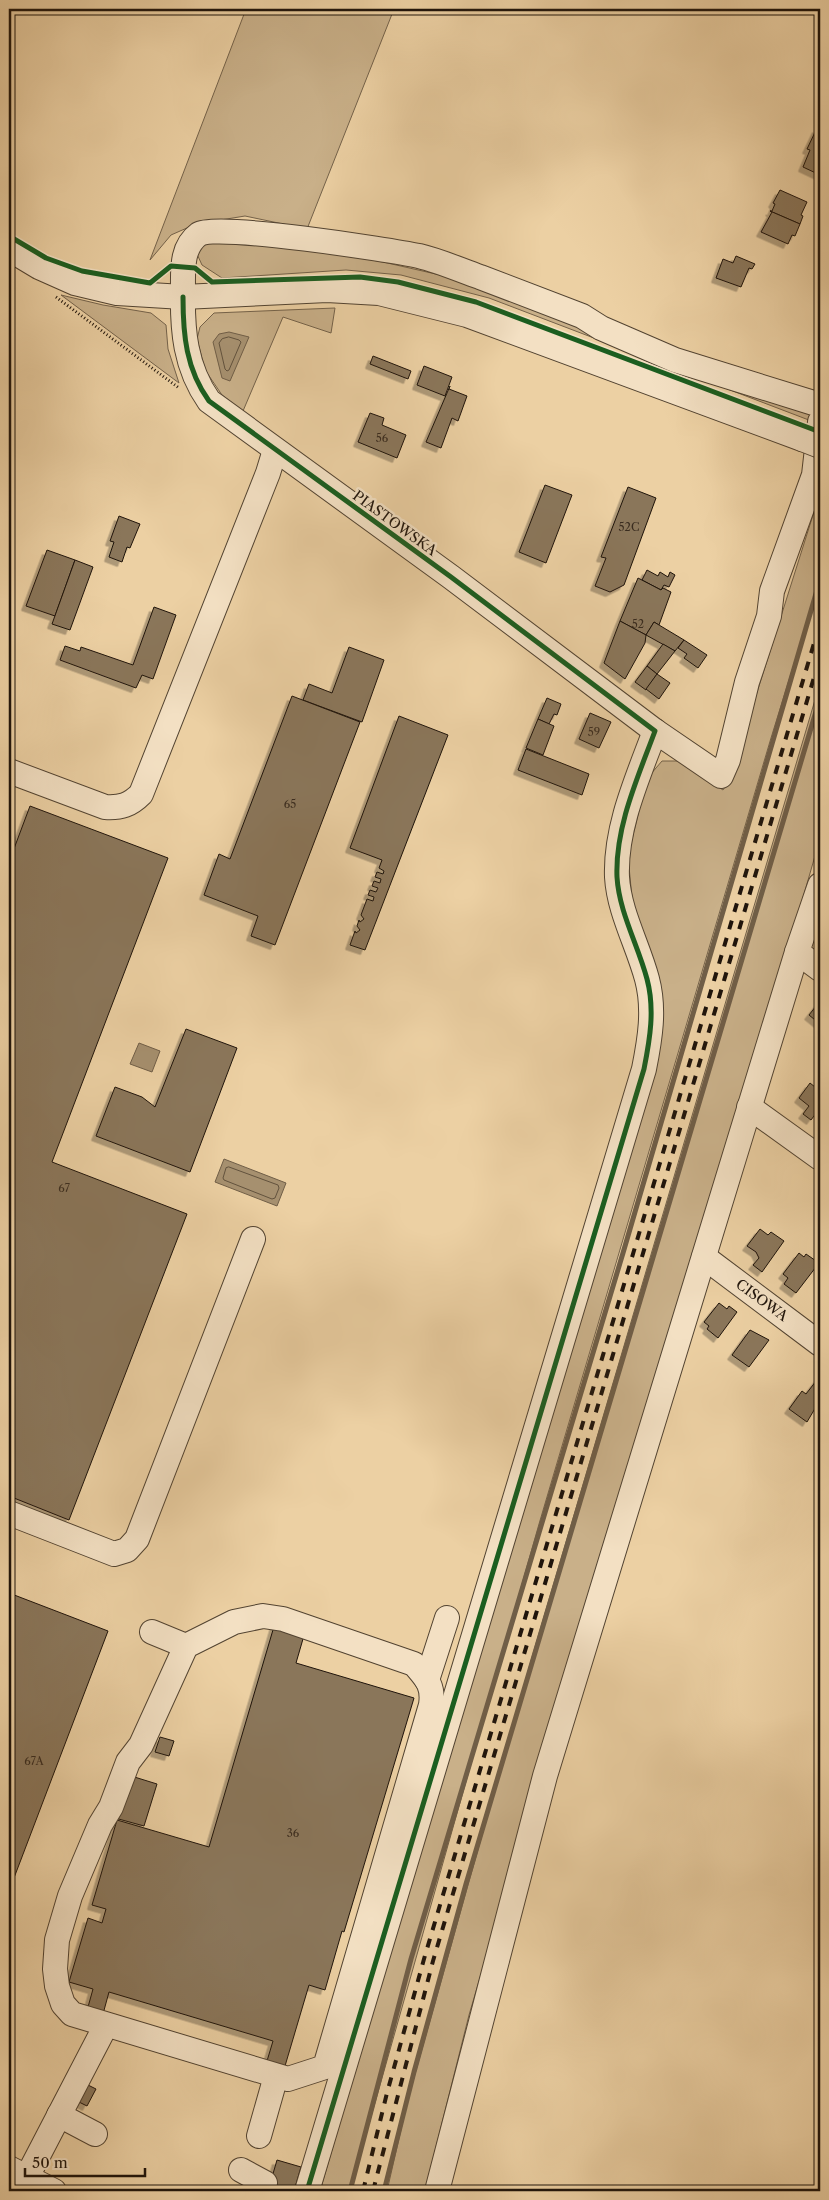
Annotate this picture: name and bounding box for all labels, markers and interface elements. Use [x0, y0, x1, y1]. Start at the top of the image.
house number: 56 [376, 431, 389, 445]
street label: PIASTOWSKA [349, 486, 441, 560]
house number: 52C [619, 520, 639, 534]
house number: 52 [632, 617, 644, 631]
house number: 59 [588, 725, 600, 739]
house number: 65 [284, 797, 296, 811]
house number: 67 [58, 1181, 70, 1195]
street label: CISOWA [732, 1275, 792, 1325]
house number: 67A [24, 1754, 45, 1768]
house number: 36 [287, 1826, 300, 1840]
scale bar [25, 2145, 145, 2177]
text: 50 m [32, 2153, 68, 2172]

